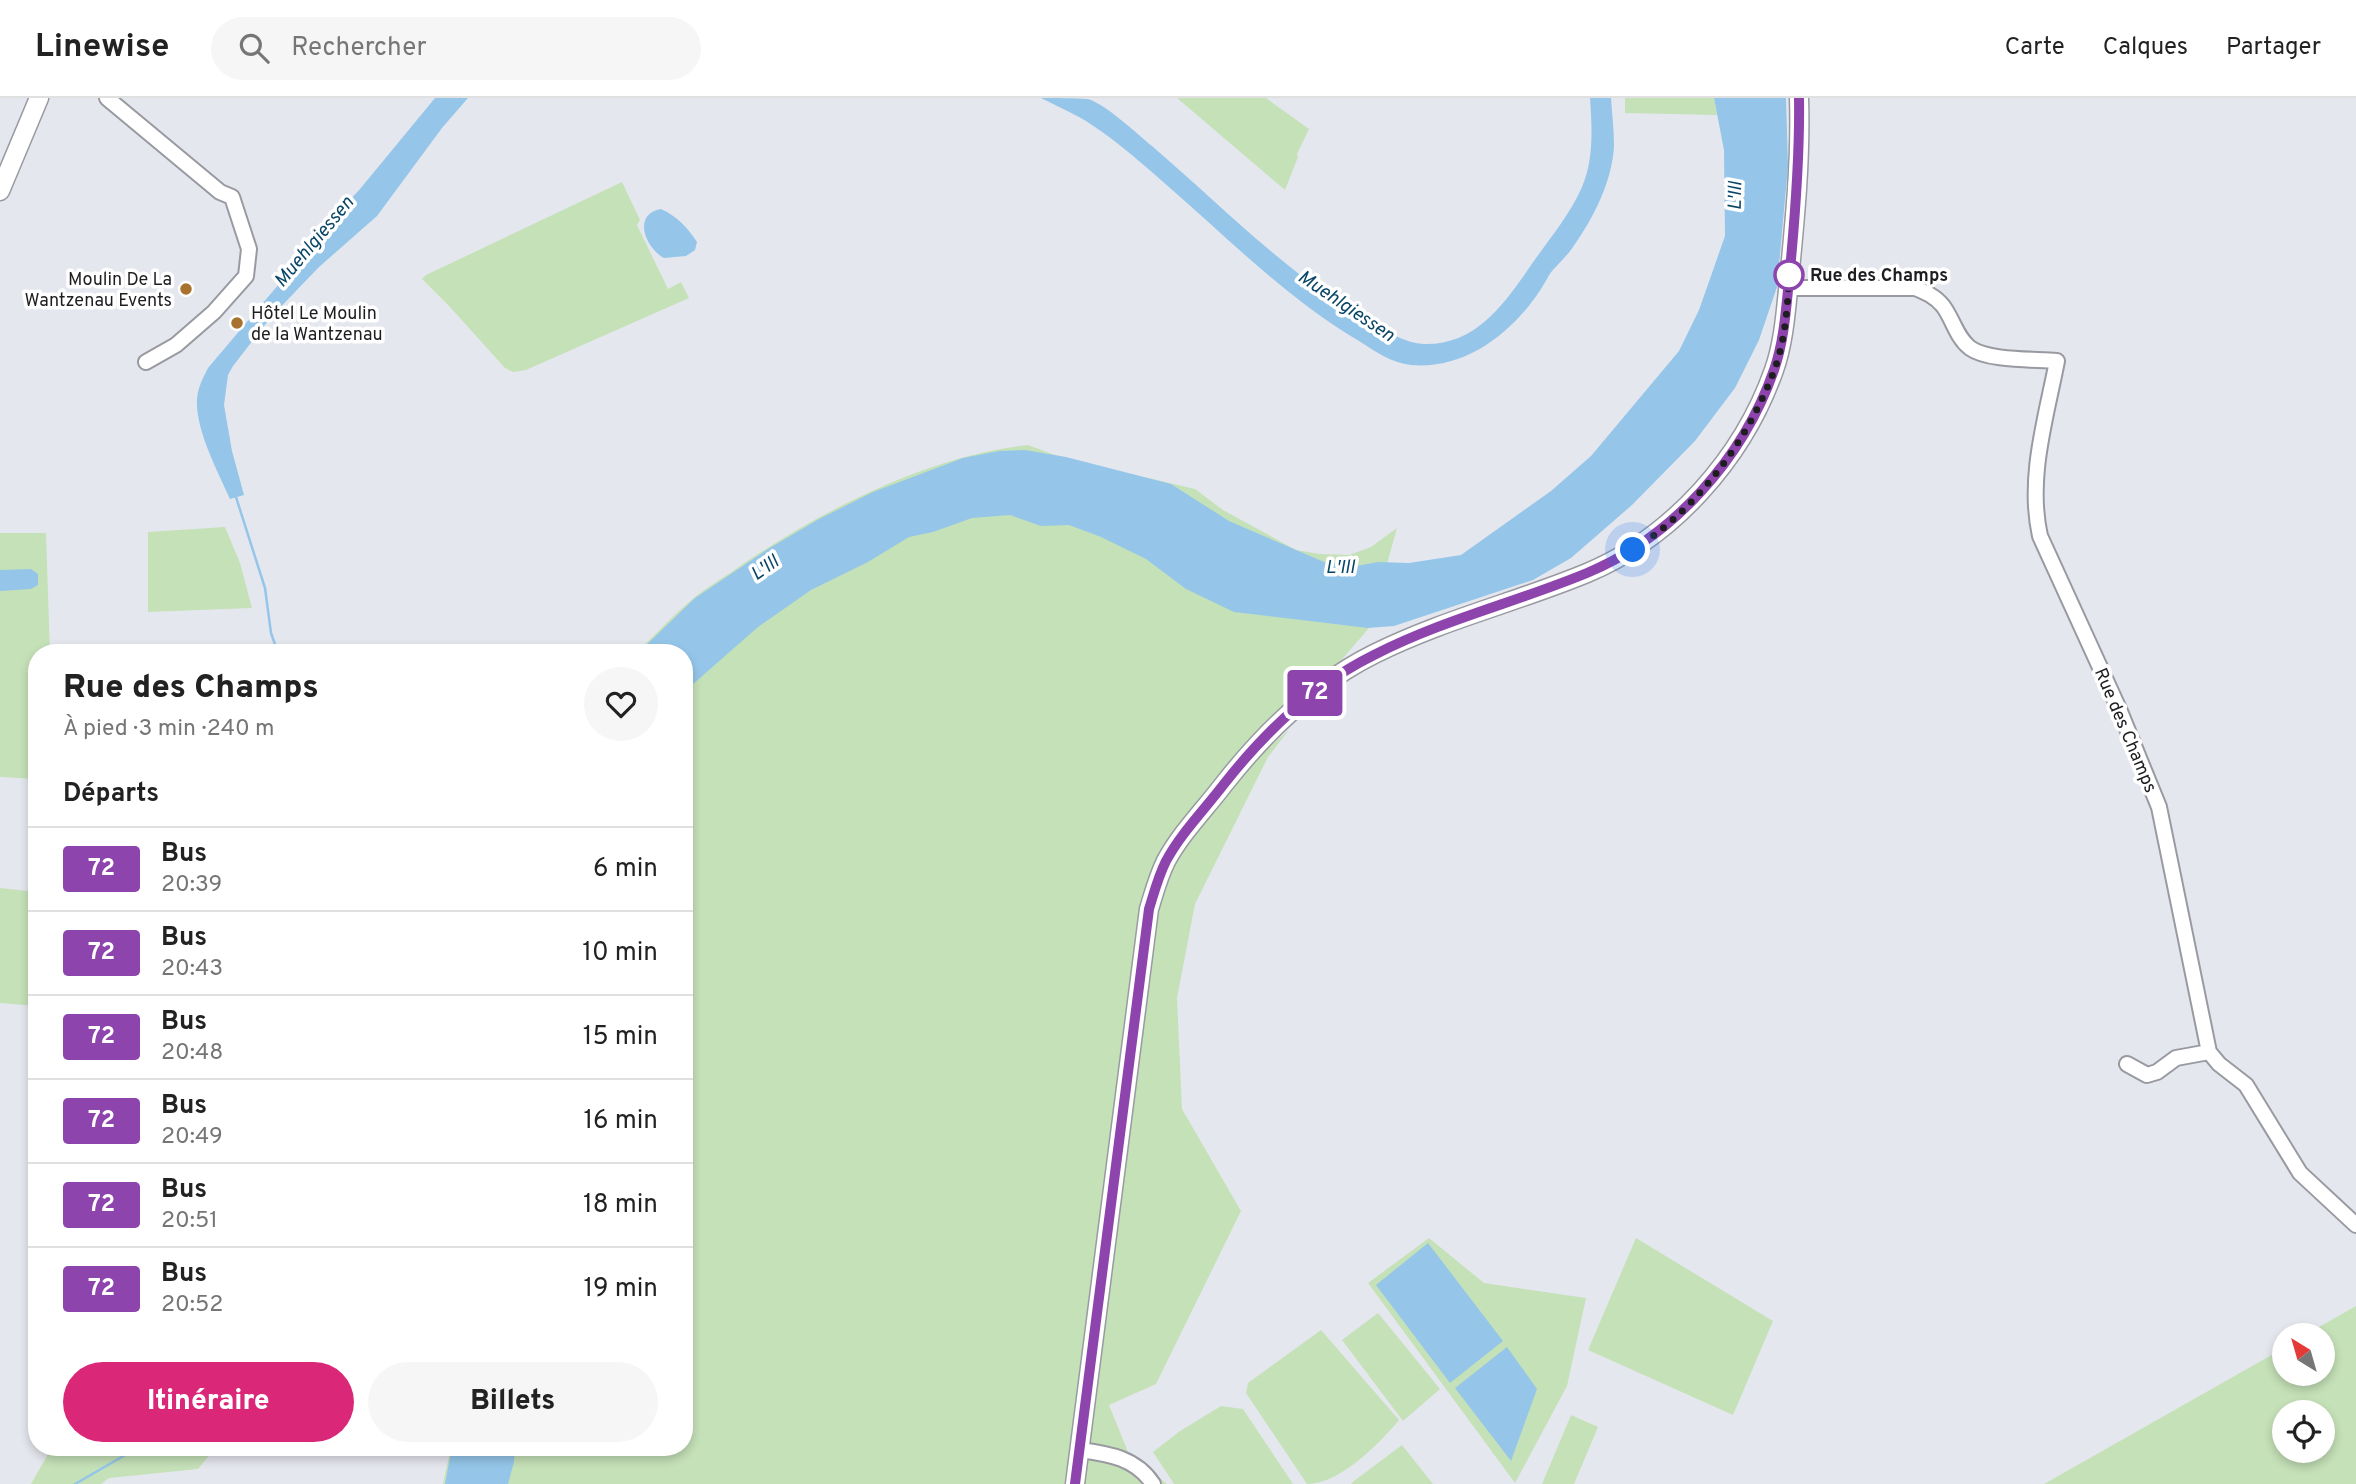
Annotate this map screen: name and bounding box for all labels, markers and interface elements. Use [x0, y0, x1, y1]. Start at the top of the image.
search box [211, 17, 701, 80]
text: Linewise [35, 27, 169, 69]
icon: search [235, 29, 273, 67]
text: Rechercher [291, 32, 427, 65]
text: Carte [2005, 33, 2065, 63]
text: Calques [2103, 33, 2188, 63]
text: Partager [2226, 33, 2321, 63]
water label: L'Ill [1724, 180, 1748, 211]
water label: Muehlgiessen [269, 191, 360, 293]
marker: Rue des Champs [1774, 260, 1804, 290]
water label: Muehlgiessen [1293, 265, 1399, 348]
place label: Rue des Champs [1810, 265, 1948, 288]
place label: Moulin De La Wantzenau Events [25, 269, 172, 313]
marker: Moulin De La Wantzenau Events [178, 281, 194, 297]
place label: Hôtel Le Moulin de la Wantzenau [251, 303, 383, 347]
marker: Hôtel Le Moulin de la Wantzenau [229, 315, 245, 331]
your location [1615, 532, 1650, 567]
water label: L'Ill [746, 550, 785, 587]
water label: L'Ill [1326, 556, 1356, 580]
street label: Rue des Champs [2088, 665, 2161, 796]
button: heart [584, 667, 658, 741]
text: Rue des Champs [63, 668, 319, 710]
line badge: 72 [1284, 670, 1346, 716]
text: 72 [1301, 678, 1329, 708]
text: À pied · 3 min · 240 m [63, 715, 275, 744]
text: Départs [63, 778, 159, 811]
text: Bus [161, 838, 207, 871]
text: 6 min [593, 853, 658, 886]
text: 72 [88, 854, 115, 884]
text: 20:39 [161, 871, 222, 900]
text: Bus [161, 922, 207, 955]
text: 10 min [582, 937, 658, 970]
text: 72 [88, 938, 115, 968]
text: 20:43 [161, 955, 223, 984]
text: Bus [161, 1006, 207, 1039]
text: 15 min [583, 1021, 658, 1054]
text: 72 [88, 1022, 115, 1052]
text: 20:48 [161, 1039, 223, 1068]
text: Bus [161, 1090, 207, 1123]
text: 16 min [583, 1105, 658, 1138]
text: 72 [88, 1106, 115, 1136]
text: 20:49 [161, 1123, 223, 1152]
text: Bus [161, 1174, 207, 1207]
text: 18 min [583, 1189, 658, 1222]
text: 72 [88, 1190, 115, 1220]
text: 20:51 [161, 1207, 218, 1236]
text: Bus [161, 1258, 207, 1291]
text: 19 min [583, 1273, 658, 1306]
text: 72 [88, 1274, 115, 1304]
text: 20:52 [161, 1291, 223, 1320]
north arrow [2272, 1323, 2334, 1386]
map controls [2272, 1323, 2335, 1463]
button: Itinéraire [63, 1362, 354, 1442]
button: Billets [368, 1362, 658, 1442]
button: locate [2272, 1400, 2335, 1463]

